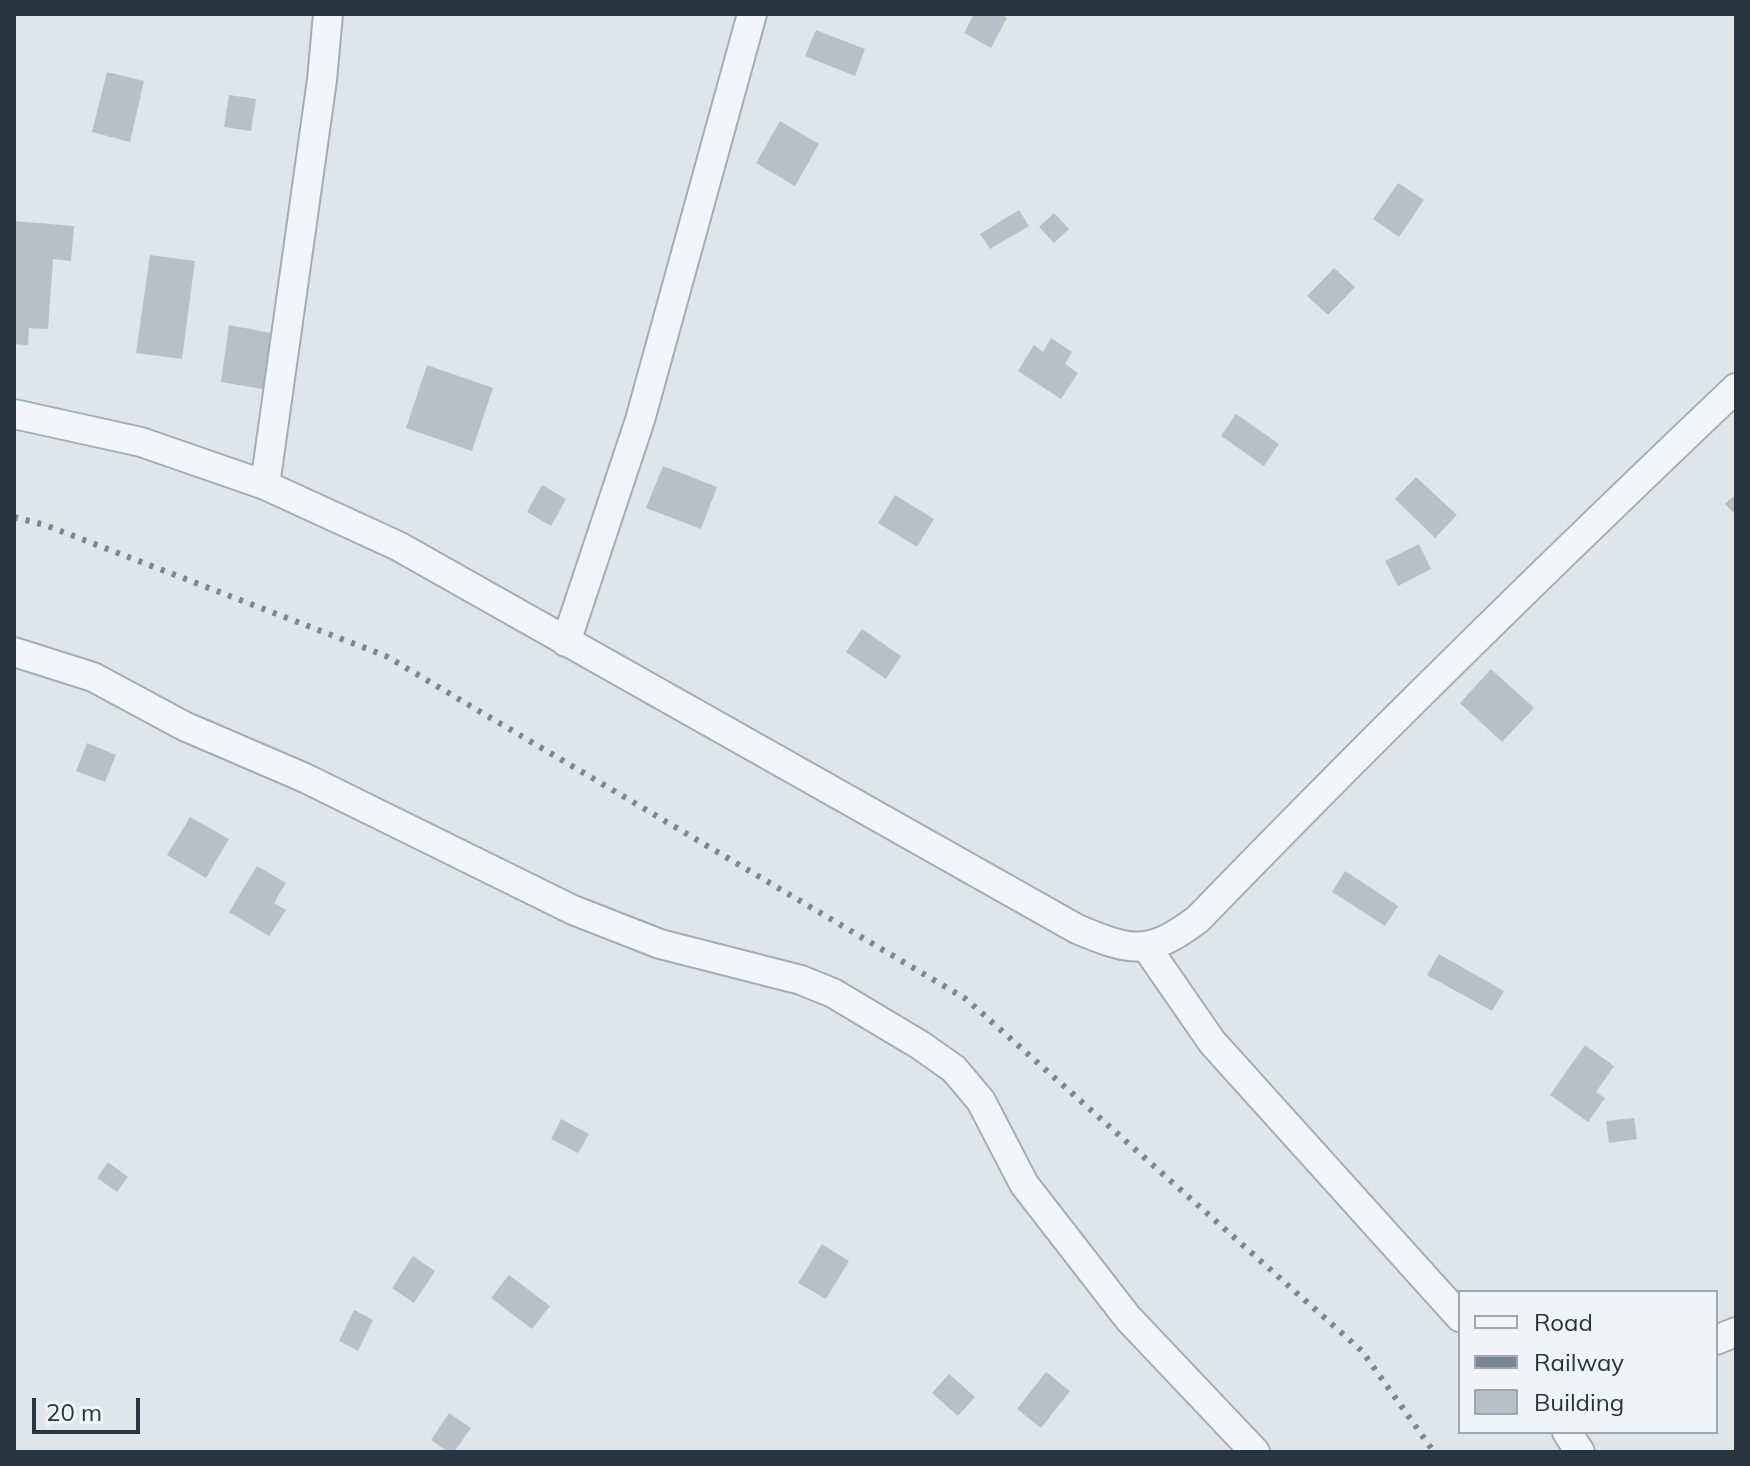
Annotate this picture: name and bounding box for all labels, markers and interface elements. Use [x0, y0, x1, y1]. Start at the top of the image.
legend [1458, 1290, 1718, 1434]
text: Road [1534, 1307, 1593, 1337]
text: Railway [1534, 1347, 1624, 1377]
scale bar [36, 1382, 144, 1432]
text: Building [1534, 1387, 1624, 1417]
text: 20 m [46, 1397, 102, 1427]

